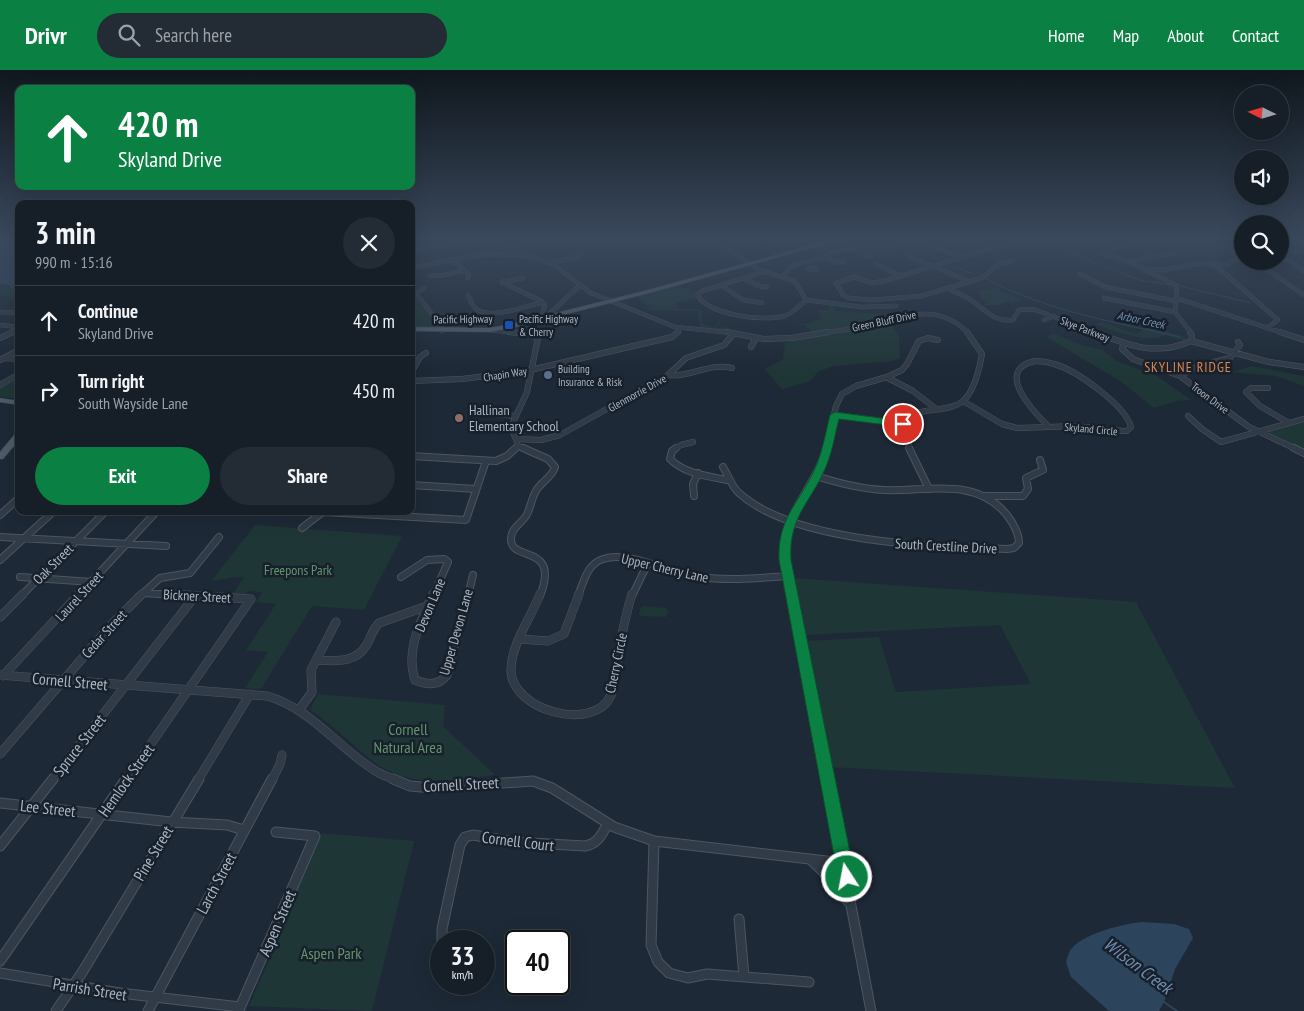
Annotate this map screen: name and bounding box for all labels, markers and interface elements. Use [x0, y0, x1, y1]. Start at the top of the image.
search box [97, 13, 447, 58]
text: Drivr [25, 20, 67, 51]
icon: search [115, 21, 143, 49]
text: Search here [155, 23, 232, 47]
text: Home [1048, 24, 1085, 47]
text: Map [1113, 24, 1139, 47]
text: About [1167, 24, 1204, 47]
text: Contact [1232, 24, 1279, 47]
north arrow [1234, 85, 1289, 140]
map controls [1234, 85, 1289, 270]
text: 420 m [118, 101, 199, 147]
icon: ahead [35, 105, 100, 170]
text: Skyland Drive [118, 145, 222, 173]
button: sound [1234, 150, 1289, 205]
text: 3 min [35, 213, 96, 252]
button: search [1234, 215, 1289, 270]
button: close [343, 217, 395, 269]
text: 990 m · 15:16 [35, 252, 113, 272]
text: Continue [78, 299, 138, 323]
icon: ahead [35, 307, 63, 335]
street label: Green Bluff Drive [851, 307, 918, 335]
water label: Arbor Creek [1116, 307, 1168, 332]
text: 420 m [353, 309, 395, 333]
street label: Pacific Highway [433, 311, 494, 327]
place label: Pacific Highway & Cherry [519, 312, 579, 339]
street label: Skye Parkway [1059, 313, 1112, 345]
marker: Pacific Highway & Cherry [503, 319, 515, 331]
text: Skyland Drive [78, 323, 154, 343]
district label: SKYLINE RIDGE [1144, 358, 1232, 376]
place label: Building Insurance & Risk [558, 362, 623, 389]
street label: Chapin Way [482, 364, 529, 384]
text: Turn right [78, 369, 144, 393]
marker: Building Insurance & Risk [542, 369, 554, 381]
street label: Glenmorrie Drive [605, 371, 669, 415]
icon: right [35, 377, 63, 405]
text: 450 m [353, 379, 395, 403]
street label: Troon Drive [1188, 379, 1232, 417]
text: South Wayside Lane [78, 393, 188, 413]
place label: Hallinan Elementary School [469, 401, 559, 435]
pin [882, 403, 924, 445]
icon: arrive [889, 410, 917, 438]
marker: Hallinan Elementary School [453, 412, 465, 424]
street label: Skyland Circle [1064, 420, 1119, 438]
button: Exit [35, 447, 210, 505]
button: Share [220, 447, 395, 505]
street label: South Crestline Drive [895, 534, 998, 558]
street label: Oak Street [29, 540, 77, 588]
street label: Upper Cherry Lane [620, 549, 711, 587]
park label: Freepons Park [264, 561, 332, 579]
street label: Laurel Street [51, 567, 107, 625]
street label: Devon Lane [411, 575, 449, 635]
street label: Bickner Street [163, 585, 231, 607]
street label: Upper Devon Lane [435, 587, 477, 677]
street label: Cedar Street [77, 606, 131, 662]
street label: Cherry Circle [601, 631, 631, 695]
street label: Cornell Street [31, 668, 109, 694]
street label: Spruce Street [48, 709, 110, 780]
park label: Cornell Natural Area [374, 719, 442, 757]
street label: Hemlock Street [94, 739, 159, 820]
street label: Cornell Street [423, 772, 500, 796]
street label: Lee Street [19, 795, 77, 821]
street label: Pine Street [129, 821, 178, 884]
street label: Cornell Court [481, 827, 556, 855]
street label: Larch Street [192, 848, 241, 917]
position arrow [820, 850, 872, 902]
street label: Aspen Street [254, 886, 300, 959]
speed limit sign: 40 [505, 930, 570, 995]
water label: Wilson Creek [1099, 932, 1179, 1000]
text: 33 [451, 940, 474, 972]
park label: Aspen Park [301, 943, 362, 963]
text: km/h [452, 967, 473, 982]
street label: Parrish Street [52, 973, 129, 1005]

